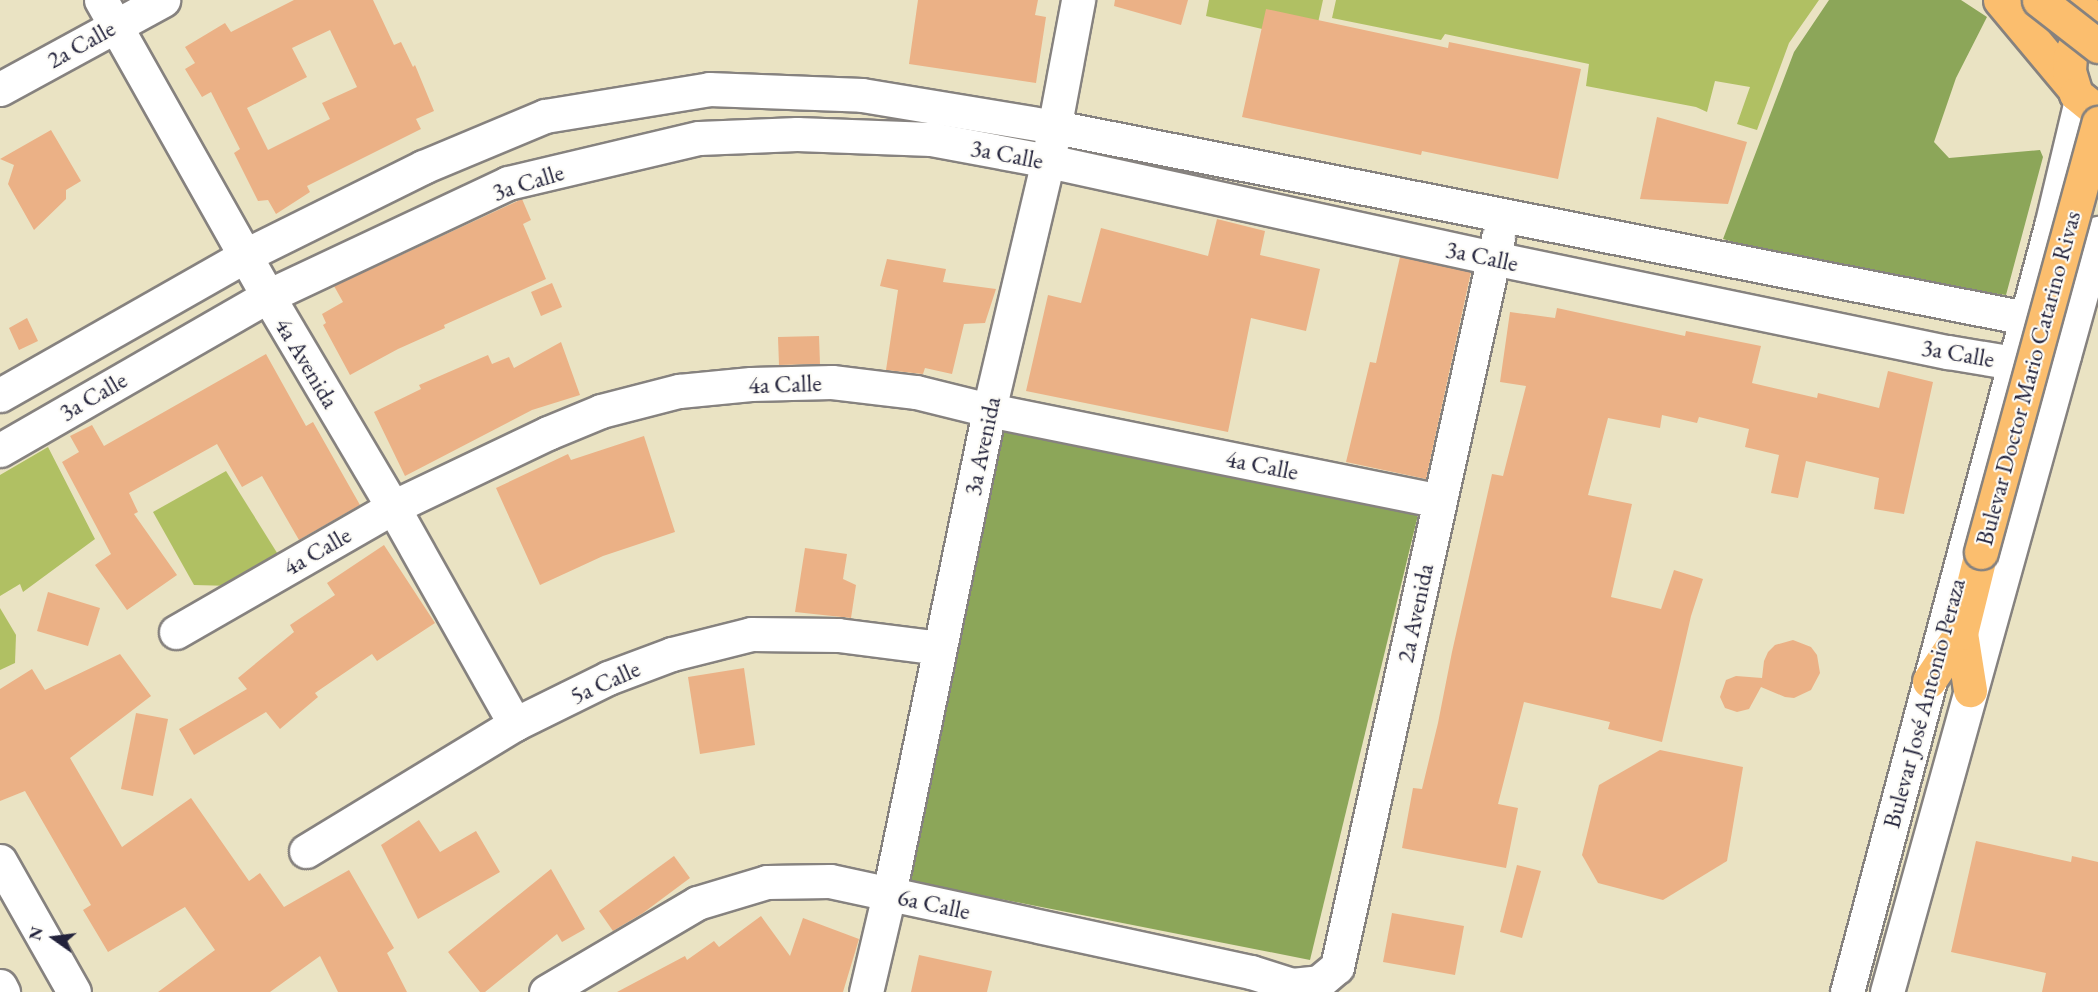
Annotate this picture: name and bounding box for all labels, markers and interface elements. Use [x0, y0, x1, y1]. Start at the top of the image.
street label: 2a Calle [42, 14, 120, 74]
street label: 3a Calle [968, 133, 1046, 175]
street label: 3a Calle [489, 158, 567, 206]
street label: Bulevar Doctor Mario Catarino Rivas [1969, 208, 2087, 548]
street label: 3a Calle [1443, 234, 1521, 278]
street label: 4a Avenida [269, 313, 345, 413]
street label: 3a Calle [1919, 332, 1997, 374]
street label: 3a Calle [54, 365, 132, 427]
street label: 4a Calle [748, 368, 822, 400]
street label: 3a Avenida [957, 394, 1007, 498]
street label: 4a Calle [1223, 444, 1301, 486]
street label: 4a Calle [278, 520, 356, 582]
street label: 2a Avenida [1390, 561, 1440, 665]
street label: Bulevar José Antonio Peraza [1877, 575, 1971, 831]
street label: 5a Calle [566, 654, 644, 710]
street label: 6a Calle [895, 882, 973, 926]
north arrow [24, 908, 84, 968]
text: N [24, 925, 48, 942]

